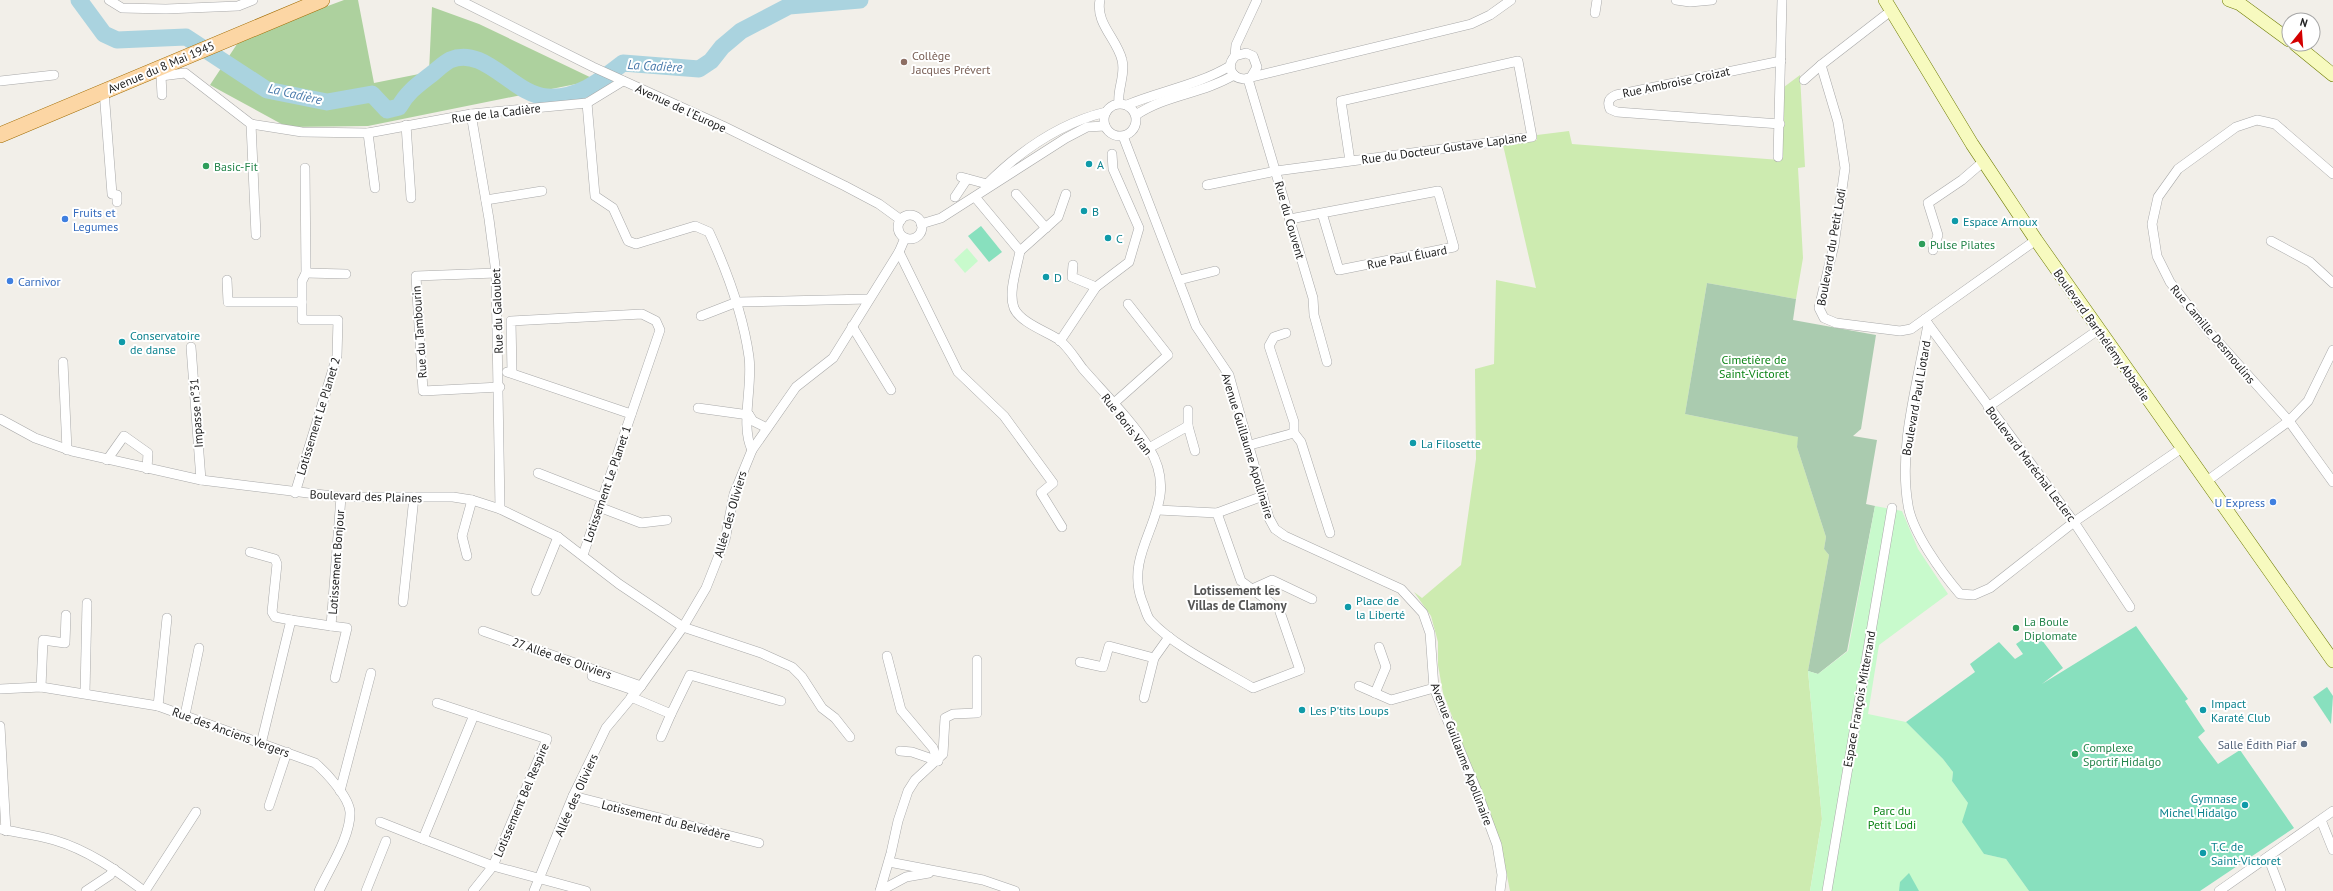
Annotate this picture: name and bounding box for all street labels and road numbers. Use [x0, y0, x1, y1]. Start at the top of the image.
street label: Avenue du 8 Mai 1945 [105, 38, 217, 96]
street label: Rue Ambroise Croizat [1621, 63, 1731, 101]
street label: Avenue de l'Europe [633, 80, 729, 136]
street label: Rue de la Cadière [451, 100, 541, 126]
street label: Rue du Docteur Gustave Laplane [1360, 129, 1528, 167]
street label: Rue du Couvent [1272, 179, 1308, 261]
street label: Boulevard du Petit Lodi [1813, 187, 1849, 307]
street label: Rue Paul Éluard [1366, 242, 1448, 272]
street label: Boulevard Barthélémy Abbadie [2051, 266, 2153, 404]
street label: Rue du Galoubet [488, 268, 506, 354]
street label: Rue Camille Desmoulins [2167, 281, 2259, 387]
street label: Rue du Tambourin [408, 285, 430, 379]
street label: Boulevard Paul Liotard [1898, 339, 1934, 457]
street label: Lotissement Le Planet 2 [293, 355, 343, 477]
street label: Avenue Guillaume Apollinaire [1219, 371, 1277, 521]
street label: Impasse n°31 [186, 378, 206, 448]
street label: Rue Boris Vian [1098, 390, 1156, 458]
street label: Boulevard Maréchal Leclerc [1983, 403, 2080, 525]
street label: Lotissement Le Planet 1 [580, 424, 634, 544]
street label: Allée des Oliviers [710, 469, 750, 559]
street label: Boulevard des Plaines [309, 487, 423, 505]
street label: Lotissement Bonjour [325, 509, 347, 615]
street label: Espace François Mitterrand [1840, 630, 1878, 768]
street label: 27 Allée des Oliviers [510, 634, 614, 682]
street label: Avenue Guillaume Apollinaire [1428, 680, 1496, 828]
street label: Rue des Anciens Vergers [170, 704, 292, 760]
street label: Lotissement Bel Respire [490, 741, 552, 859]
street label: Allée des Oliviers [551, 751, 601, 839]
street label: Lotissement du Belvédère [600, 797, 732, 843]

